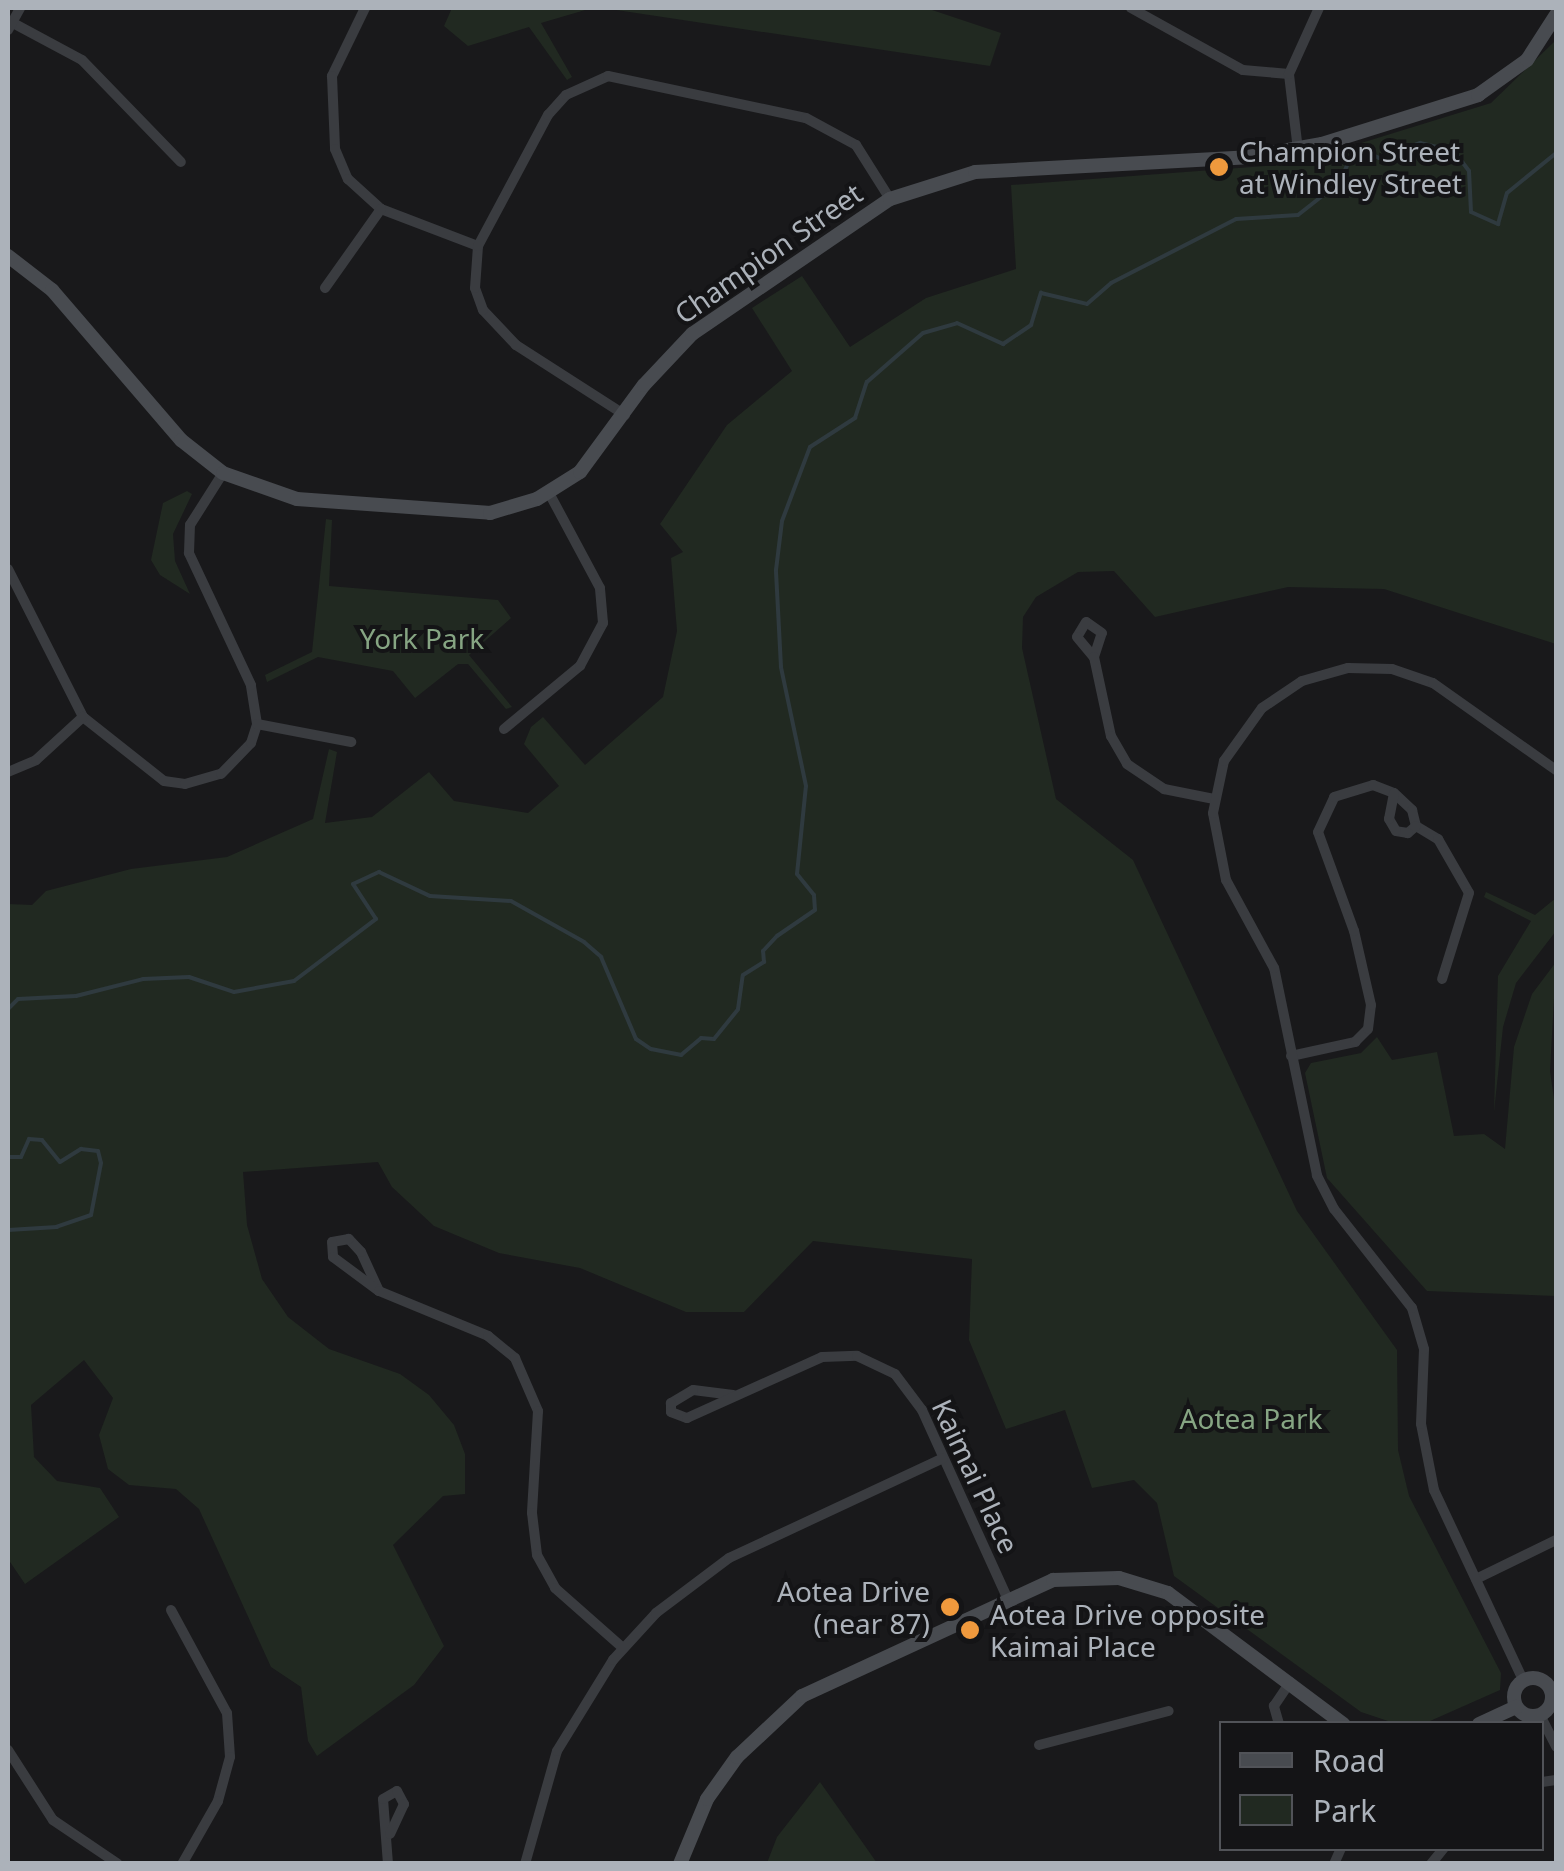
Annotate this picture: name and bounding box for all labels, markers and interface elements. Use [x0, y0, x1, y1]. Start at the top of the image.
place label: Champion Street at Windley Street [1239, 134, 1462, 200]
marker: Champion Street at Windley Street [1208, 156, 1230, 178]
street label: Champion Street [668, 176, 868, 330]
park label: York Park [360, 621, 484, 655]
street label: Kaimai Place [926, 1394, 1026, 1558]
park label: Aotea Park [1180, 1401, 1322, 1435]
place label: Aotea Drive (near 87) [777, 1574, 930, 1640]
marker: Aotea Drive (near 87) [939, 1596, 961, 1618]
place label: Aotea Drive opposite Kaimai Place [990, 1597, 1265, 1663]
marker: Aotea Drive opposite Kaimai Place [959, 1619, 981, 1641]
legend [1219, 1721, 1544, 1851]
text: Road [1313, 1740, 1385, 1781]
text: Park [1313, 1790, 1376, 1831]

